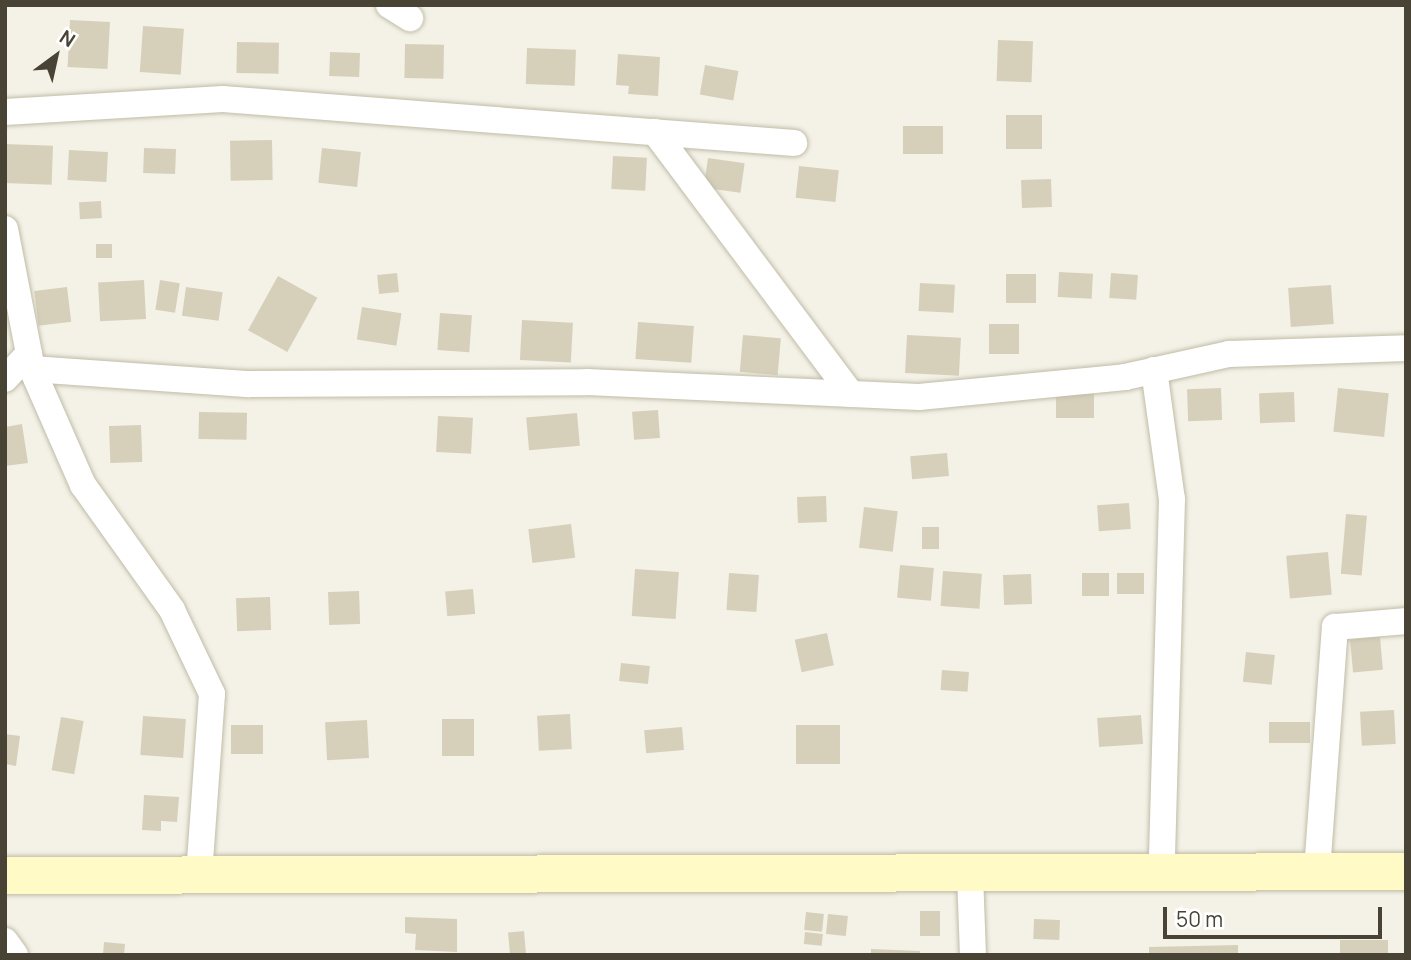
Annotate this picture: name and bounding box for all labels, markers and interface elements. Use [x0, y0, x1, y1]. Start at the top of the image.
north arrow [21, 21, 91, 91]
text: N [55, 24, 80, 53]
scale bar [1166, 894, 1385, 938]
text: 50 m [1176, 905, 1223, 933]

